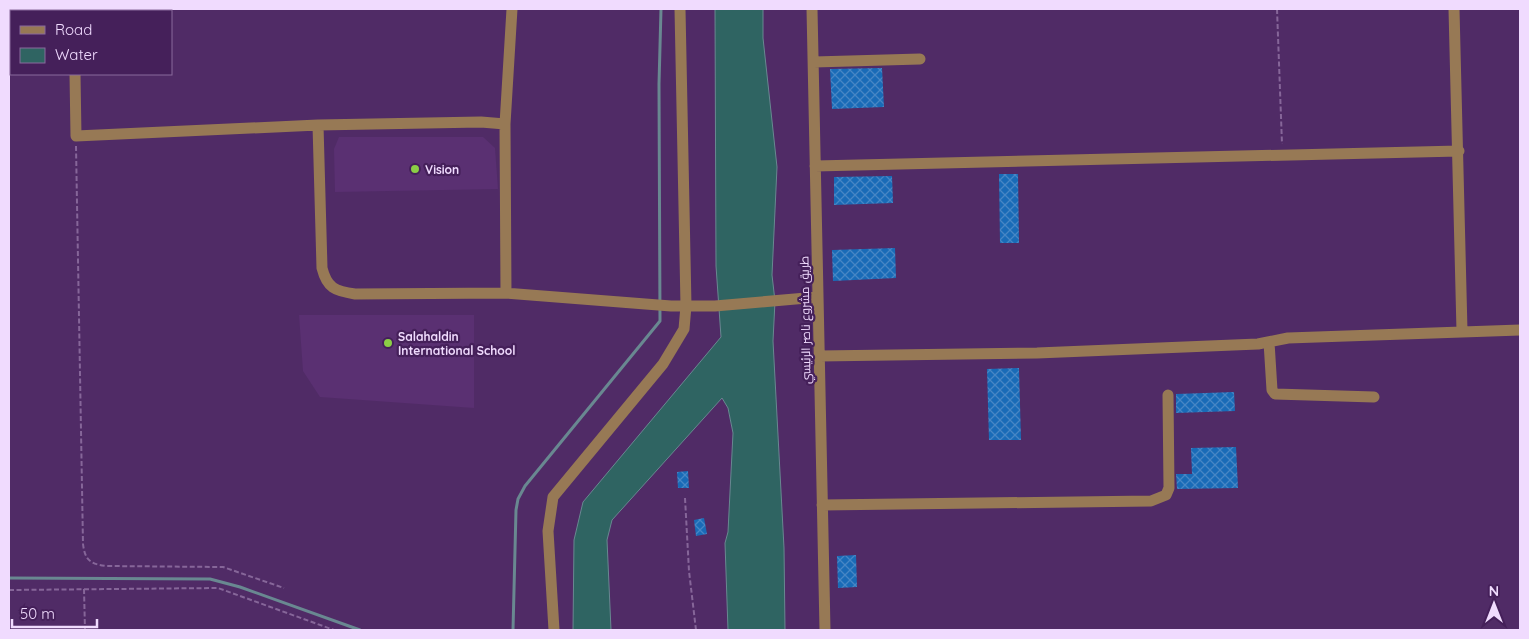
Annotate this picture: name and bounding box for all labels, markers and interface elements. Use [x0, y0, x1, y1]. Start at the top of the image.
legend [10, 10, 172, 75]
text: Road [55, 20, 92, 39]
text: Water [55, 45, 98, 64]
place label: Vision [425, 162, 459, 177]
marker: Vision [409, 163, 421, 175]
street label: طريق مشروع ناصر الرئيسي [796, 256, 817, 384]
place label: Salahaldin International School [398, 329, 515, 358]
marker: Salahaldin International School [382, 337, 394, 349]
north arrow [1469, 579, 1519, 629]
text: N [1489, 582, 1499, 600]
scale bar [12, 596, 98, 628]
text: 50 m [20, 604, 55, 623]

